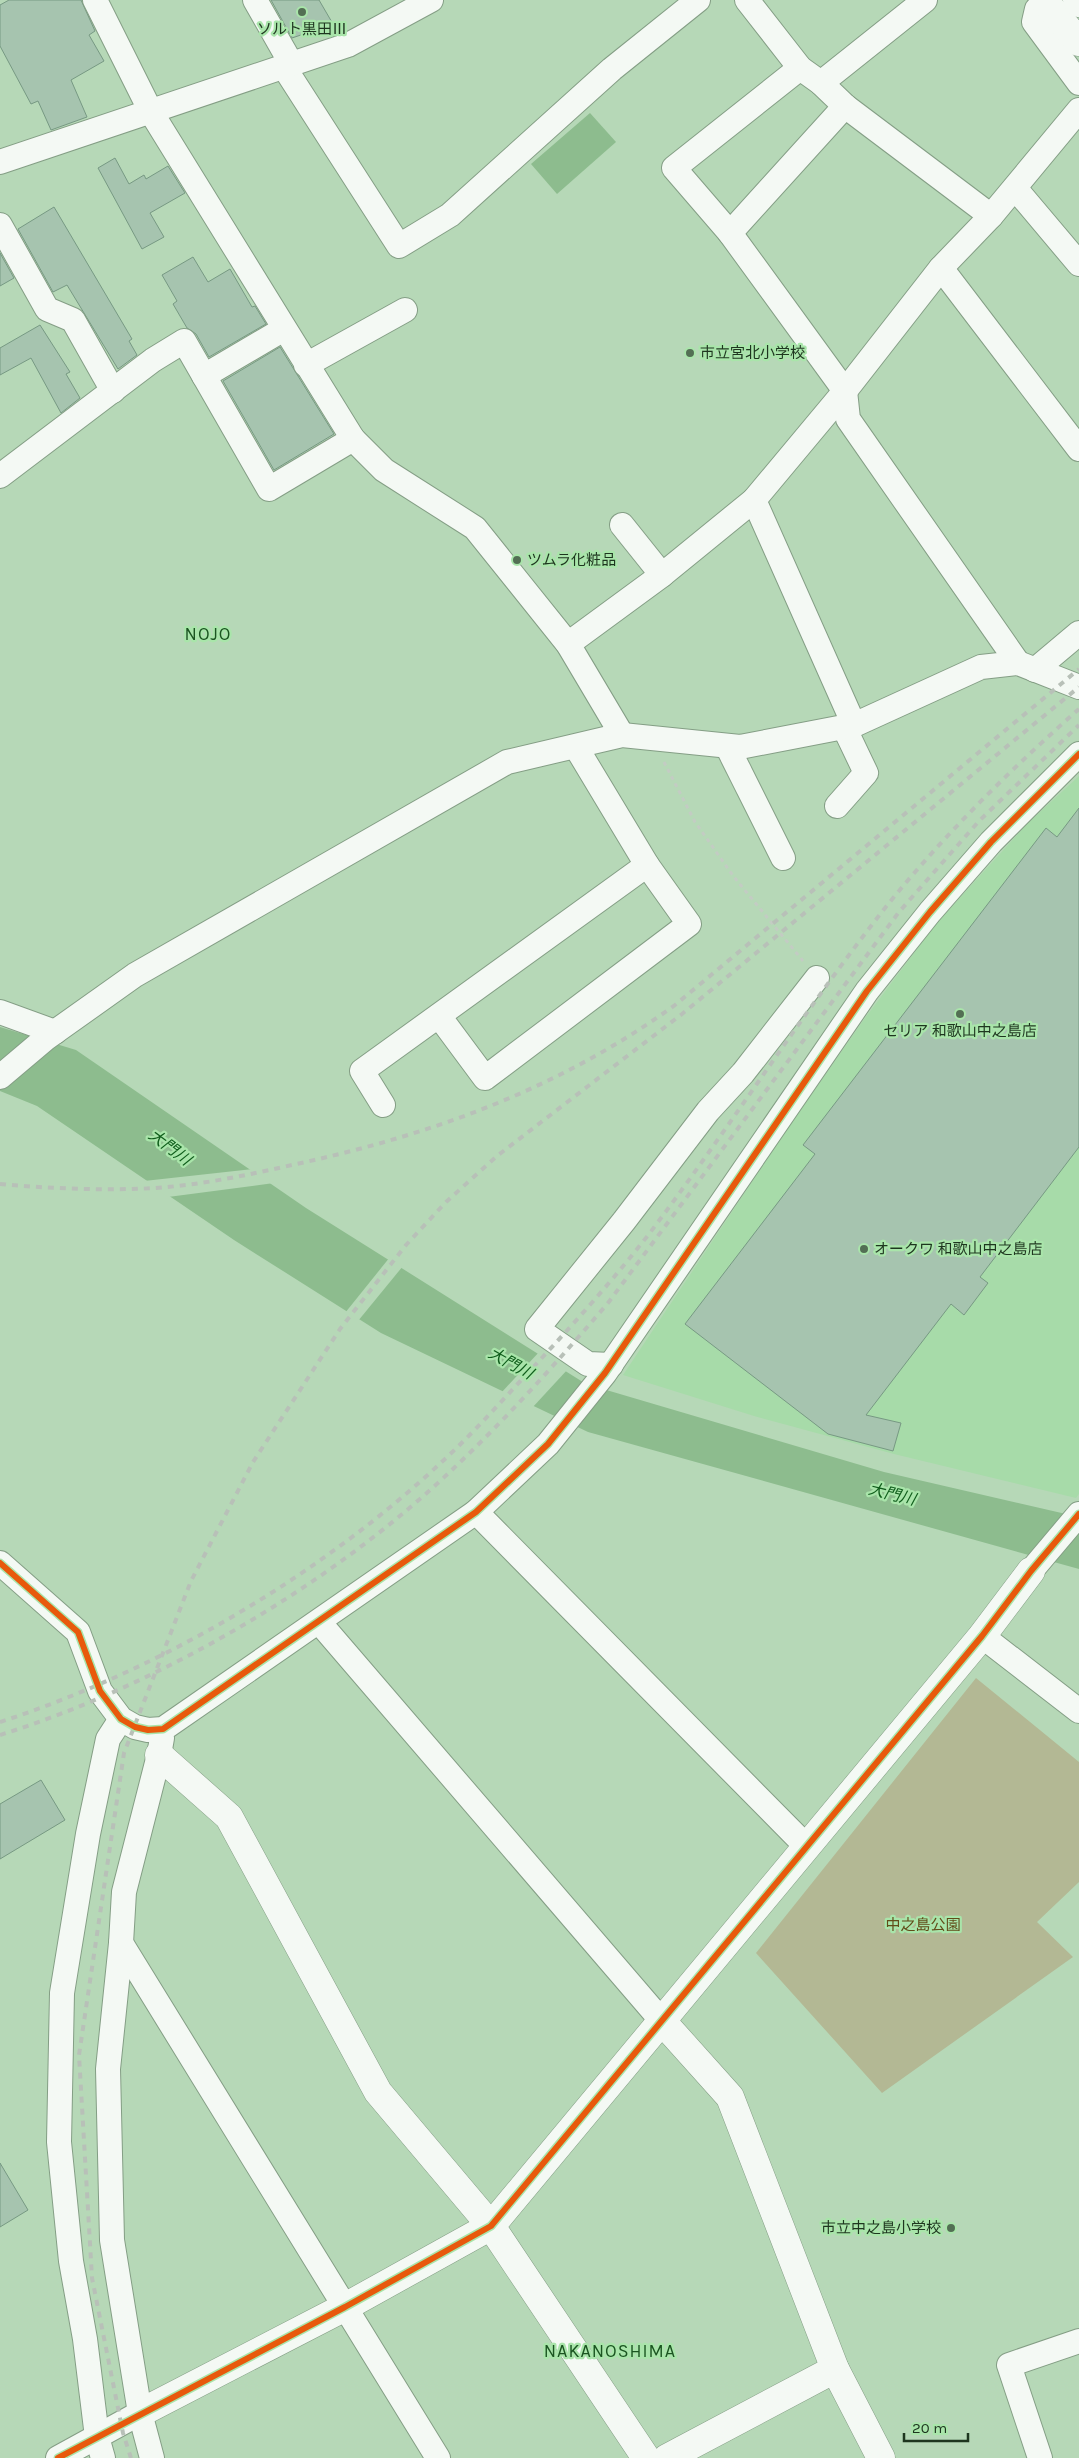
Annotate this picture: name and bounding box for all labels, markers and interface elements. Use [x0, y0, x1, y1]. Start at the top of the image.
marker: ソルト黒田Ⅲ [296, 6, 308, 18]
place label: ソルト黒田Ⅲ [257, 20, 347, 38]
place label: 市立宮北小学校 [700, 344, 805, 362]
marker: 市立宮北小学校 [684, 347, 696, 359]
place label: ツムラ化粧品 [527, 551, 616, 569]
marker: ツムラ化粧品 [511, 554, 523, 566]
district label: NOJO [185, 623, 231, 645]
marker: セリア 和歌山中之島店 [954, 1008, 966, 1020]
place label: セリア 和歌山中之島店 [883, 1022, 1037, 1040]
water label: 大門川 [145, 1125, 196, 1170]
place label: オークワ 和歌山中之島店 [874, 1240, 1043, 1258]
marker: オークワ 和歌山中之島店 [858, 1243, 870, 1255]
water label: 大門川 [485, 1343, 538, 1384]
water label: 大門川 [866, 1479, 920, 1510]
park label: 中之島公園 [885, 1916, 961, 1934]
place label: 市立中之島小学校 [821, 2219, 941, 2237]
marker: 市立中之島小学校 [945, 2222, 957, 2234]
district label: NAKANOSHIMA [544, 2340, 676, 2362]
scale bar [904, 2410, 968, 2442]
text: 20 m [912, 2419, 947, 2437]

